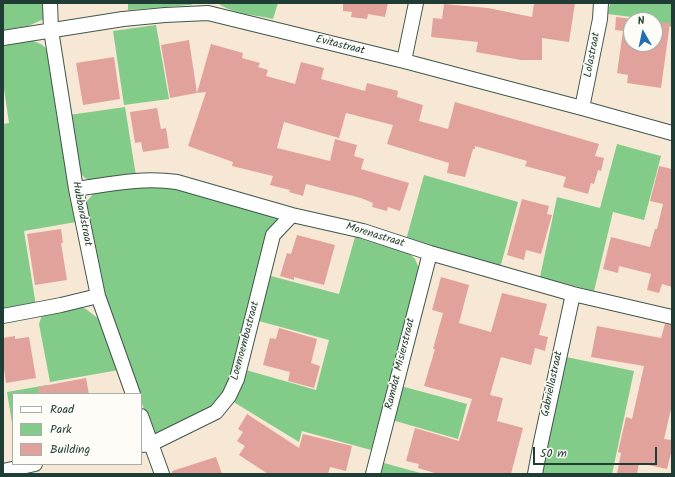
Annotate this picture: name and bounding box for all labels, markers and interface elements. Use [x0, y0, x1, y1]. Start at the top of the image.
north arrow [623, 12, 663, 52]
text: N [636, 12, 646, 31]
street label: Lolastraat [582, 31, 604, 79]
street label: Evitastraat [314, 34, 366, 58]
street label: Hubbardstraat [68, 181, 94, 247]
street label: Morenastraat [344, 221, 406, 251]
street label: Loemoembastraat [229, 300, 263, 382]
street label: Ramdat Misierstraat [383, 317, 419, 411]
street label: Gabriellastraat [540, 350, 566, 418]
legend [12, 393, 142, 465]
text: Road [50, 400, 74, 419]
text: Park [50, 420, 72, 439]
scale bar [535, 439, 659, 465]
text: Building [50, 440, 90, 459]
text: 50 m [540, 444, 567, 463]

